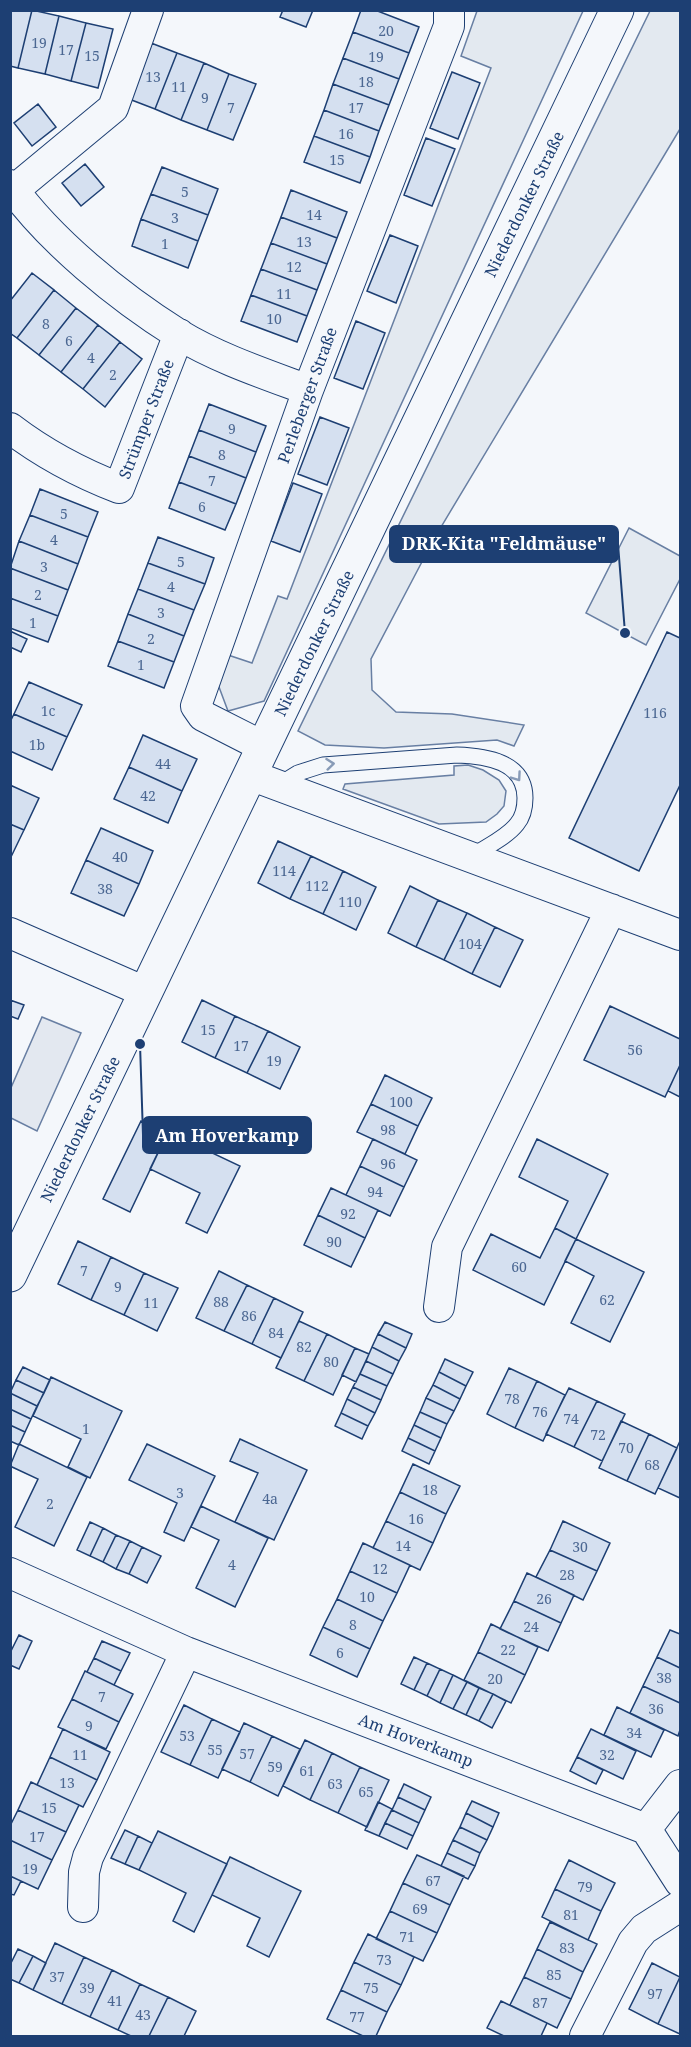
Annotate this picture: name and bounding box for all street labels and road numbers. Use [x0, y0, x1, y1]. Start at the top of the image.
street label: Niederdonker Straße [479, 127, 569, 281]
street label: Perleberger Straße [272, 324, 342, 466]
street label: Strümper Straße [113, 356, 179, 482]
street label: Niederdonker Straße [269, 566, 359, 720]
street label: Niederdonker Straße [35, 1052, 125, 1206]
street label: Am Hoverkamp [356, 1708, 476, 1772]

